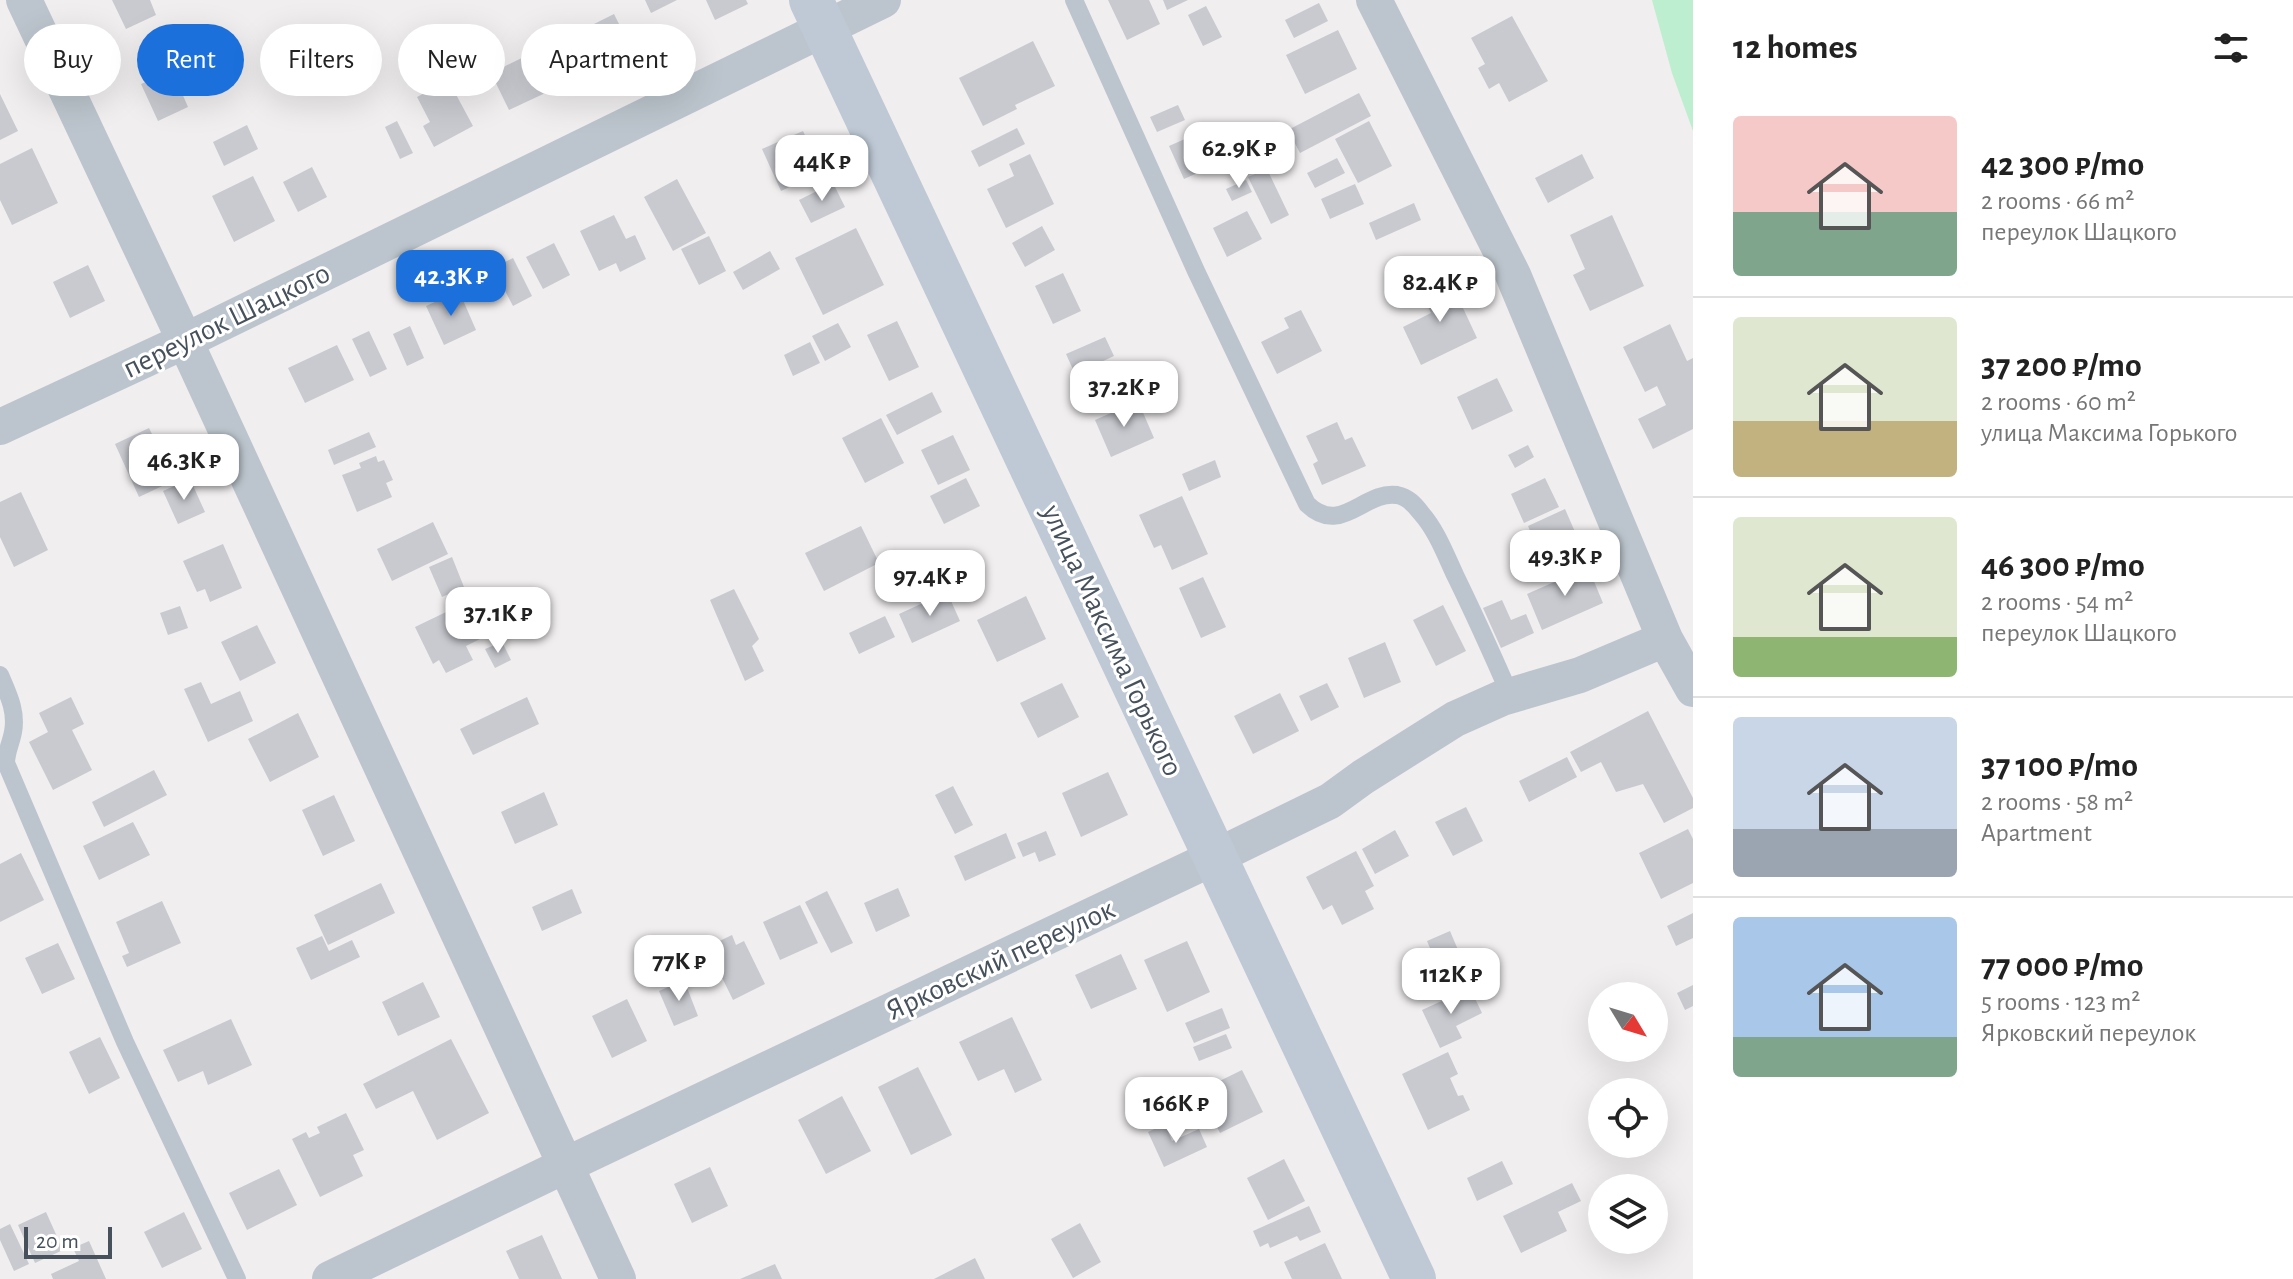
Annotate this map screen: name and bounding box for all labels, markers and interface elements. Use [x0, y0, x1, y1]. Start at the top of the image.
chip: Buy [24, 24, 121, 96]
chip: Rent [137, 24, 244, 96]
chip: Filters [260, 24, 382, 96]
chip: New [398, 24, 505, 96]
chip: Apartment [521, 24, 696, 96]
icon: filters [2209, 26, 2253, 70]
text: 12 homes [1733, 31, 1858, 65]
pin: 62.9K ₽ [1165, 122, 1313, 190]
pin: 44K ₽ [766, 135, 878, 203]
text: 62.9K ₽ [1202, 135, 1276, 161]
text: 44K ₽ [793, 148, 851, 174]
icon: home [1797, 148, 1893, 244]
text: 42 300 ₽/mo [1981, 148, 2144, 182]
text: 2 rooms · 66 m² [1981, 188, 2134, 214]
text: переулок Шацкого [1981, 219, 2177, 245]
pin: 42.3K ₽ [377, 250, 525, 318]
pin: 82.4K ₽ [1366, 256, 1514, 324]
street label: переулок Шацкого [118, 258, 335, 384]
text: 42.3K ₽ [414, 263, 488, 289]
text: 82.4K ₽ [1402, 269, 1478, 295]
icon: home [1797, 349, 1893, 445]
text: 37 200 ₽/mo [1981, 349, 2142, 383]
pin: 37.2K ₽ [1050, 361, 1198, 429]
text: 37.2K ₽ [1088, 374, 1160, 400]
text: 2 rooms · 60 m² [1981, 389, 2136, 415]
text: улица Максима Горького [1981, 420, 2237, 446]
pin: 46.3K ₽ [110, 434, 258, 502]
text: 46.3K ₽ [147, 447, 221, 473]
street label: улица Максима Горького [1036, 499, 1188, 781]
pin: 49.3K ₽ [1491, 530, 1639, 598]
text: 49.3K ₽ [1528, 543, 1602, 569]
icon: home [1797, 549, 1893, 645]
text: 46 300 ₽/mo [1981, 549, 2145, 583]
pin: 97.4K ₽ [856, 550, 1004, 618]
text: 97.4K ₽ [893, 563, 967, 589]
pin: 37.1K ₽ [424, 587, 572, 655]
text: 2 rooms · 54 m² [1981, 589, 2133, 615]
text: 37.1K ₽ [463, 600, 533, 626]
text: переулок Шацкого [1981, 620, 2177, 646]
icon: home [1797, 749, 1893, 845]
text: 37 100 ₽/mo [1981, 749, 2138, 783]
text: 2 rooms · 58 m² [1981, 789, 2133, 815]
text: Apartment [1981, 820, 2092, 846]
street label: Ярковский переулок [882, 894, 1119, 1026]
pin: 77K ₽ [623, 935, 735, 1003]
text: 77K ₽ [652, 948, 706, 974]
pin: 112K ₽ [1386, 948, 1516, 1016]
icon: home [1797, 949, 1893, 1045]
text: 77 000 ₽/mo [1981, 949, 2144, 983]
text: 112K ₽ [1420, 961, 1482, 987]
north arrow [1588, 982, 1668, 1062]
map controls [1588, 982, 1668, 1254]
text: 5 rooms · 123 m² [1981, 989, 2140, 1015]
text: Ярковский переулок [1981, 1020, 2196, 1046]
pin: 166K ₽ [1111, 1077, 1241, 1145]
button: locate [1588, 1078, 1668, 1158]
text: 166K ₽ [1143, 1090, 1209, 1116]
button: layers [1588, 1174, 1668, 1254]
scale bar [24, 1223, 112, 1259]
text: 20 m [36, 1230, 79, 1252]

